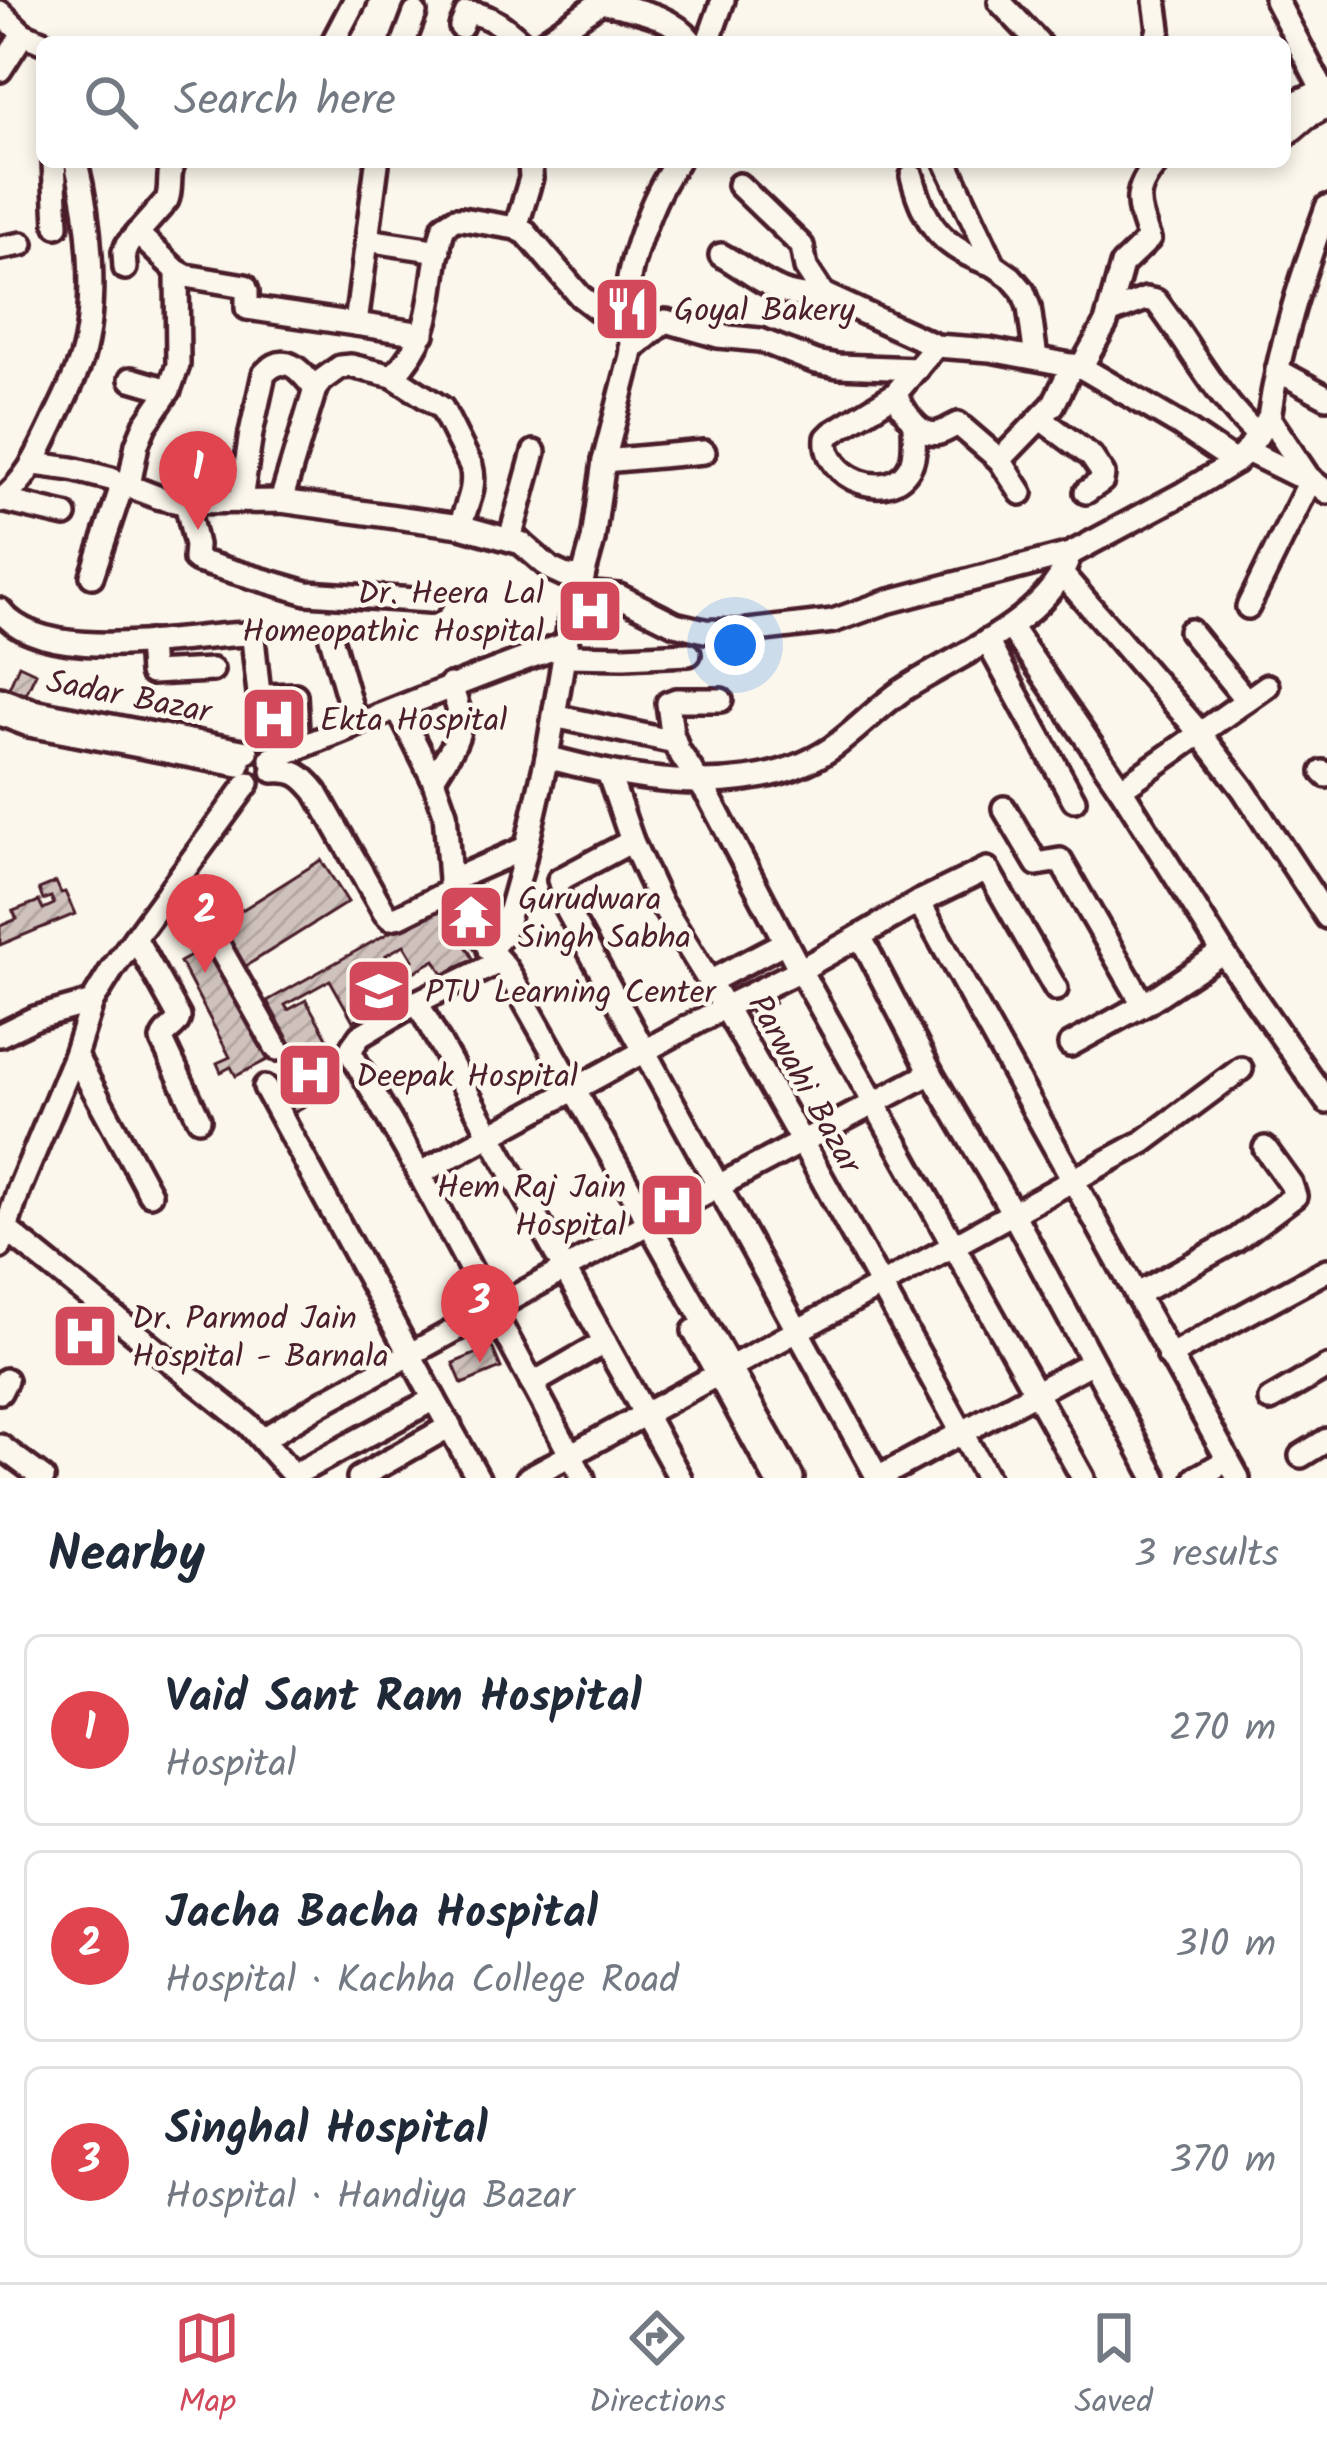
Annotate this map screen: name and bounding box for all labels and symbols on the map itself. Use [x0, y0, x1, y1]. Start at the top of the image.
restaurant icon: Goyal Bakery [592, 274, 662, 344]
place label: Goyal Bakery [674, 286, 855, 339]
pin: 1 [159, 431, 237, 530]
place label: Dr. Heera Lal Homeopathic Hospital [242, 569, 544, 660]
hospital icon: Dr. Heera Lal Homeopathic Hospital [555, 576, 625, 646]
your location [705, 615, 765, 675]
street label: Sadar Bazar [42, 657, 217, 741]
hospital icon: Ekta Hospital [239, 684, 309, 754]
place label: Ekta Hospital [320, 696, 507, 749]
pin: 2 [166, 874, 244, 973]
place label: Gurudwara Singh Sabha [518, 875, 691, 966]
temple icon: Gurudwara Singh Sabha [436, 882, 506, 952]
school or university icon: PTU Learning Center [344, 956, 414, 1026]
place label: PTU Learning Center [425, 968, 718, 1021]
street label: Parwahi Bazar [732, 985, 875, 1186]
hospital icon: Deepak Hospital [275, 1040, 345, 1110]
place label: Deepak Hospital [356, 1052, 578, 1105]
place label: Hem Raj Jain Hospital [437, 1163, 626, 1254]
hospital icon: Hem Raj Jain Hospital [637, 1170, 707, 1240]
pin: 3 [441, 1264, 519, 1363]
place label: Dr. Parmod Jain Hospital - Barnala [132, 1294, 389, 1385]
hospital icon: Dr. Parmod Jain Hospital - Barnala [50, 1301, 120, 1371]

